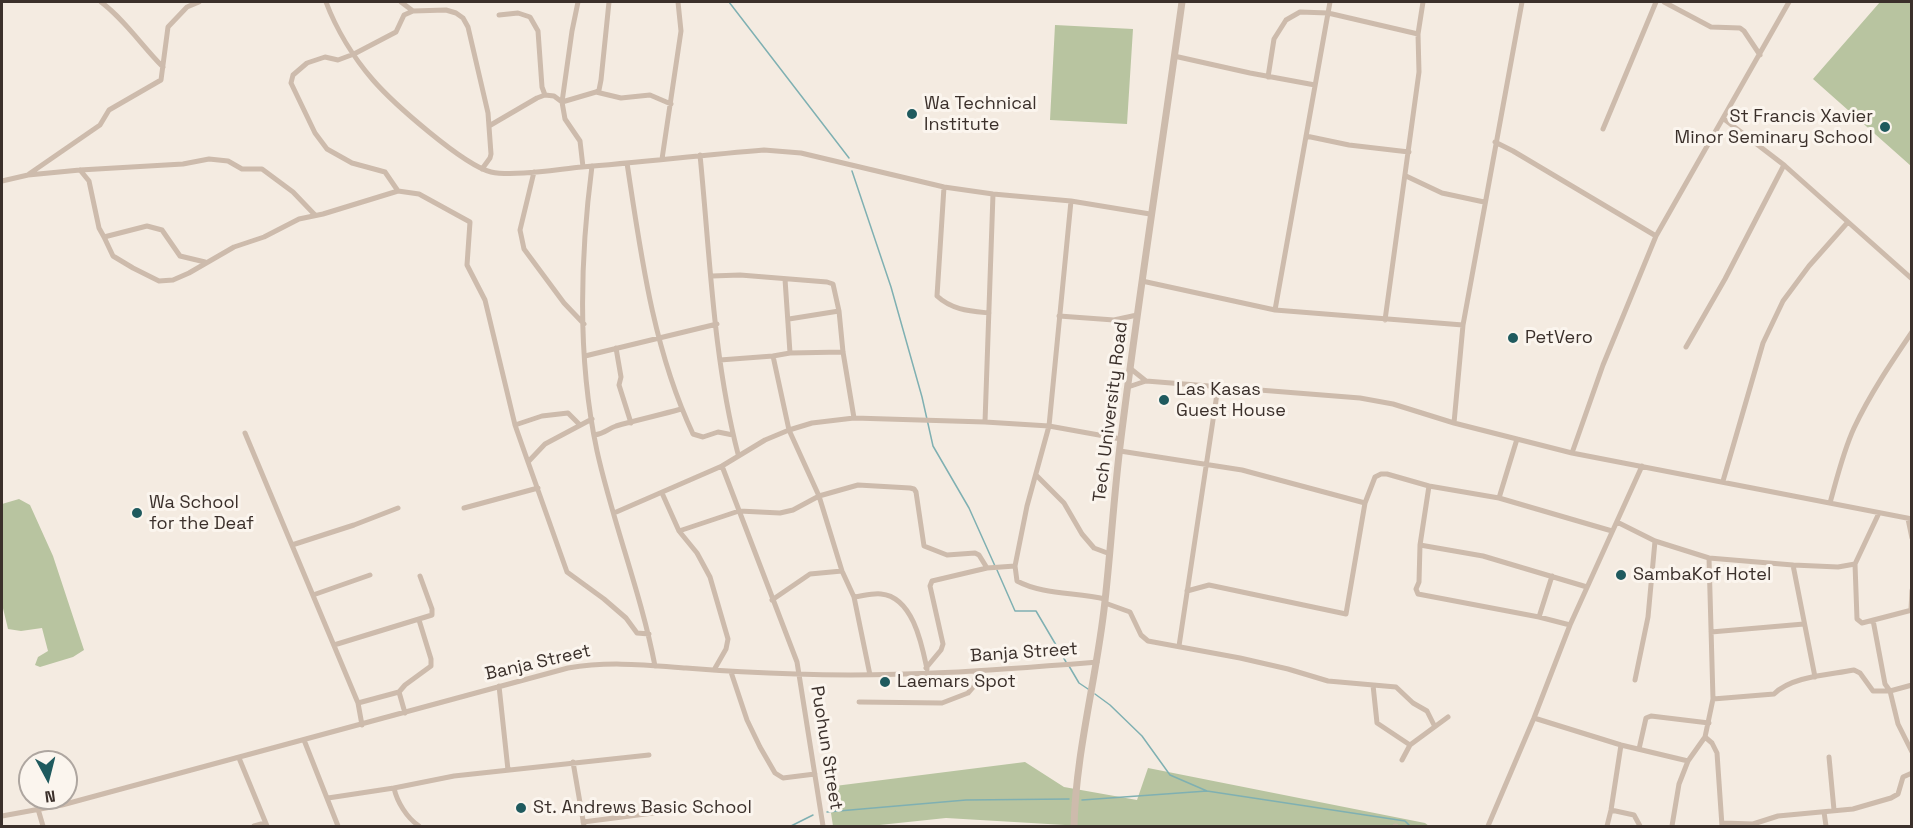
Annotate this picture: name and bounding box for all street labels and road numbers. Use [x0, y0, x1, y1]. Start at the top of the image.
street label: Tech University Road [1089, 320, 1133, 504]
street label: Banja Street [970, 638, 1078, 668]
street label: Banja Street [483, 640, 593, 686]
street label: Puohun Street [806, 684, 846, 812]

